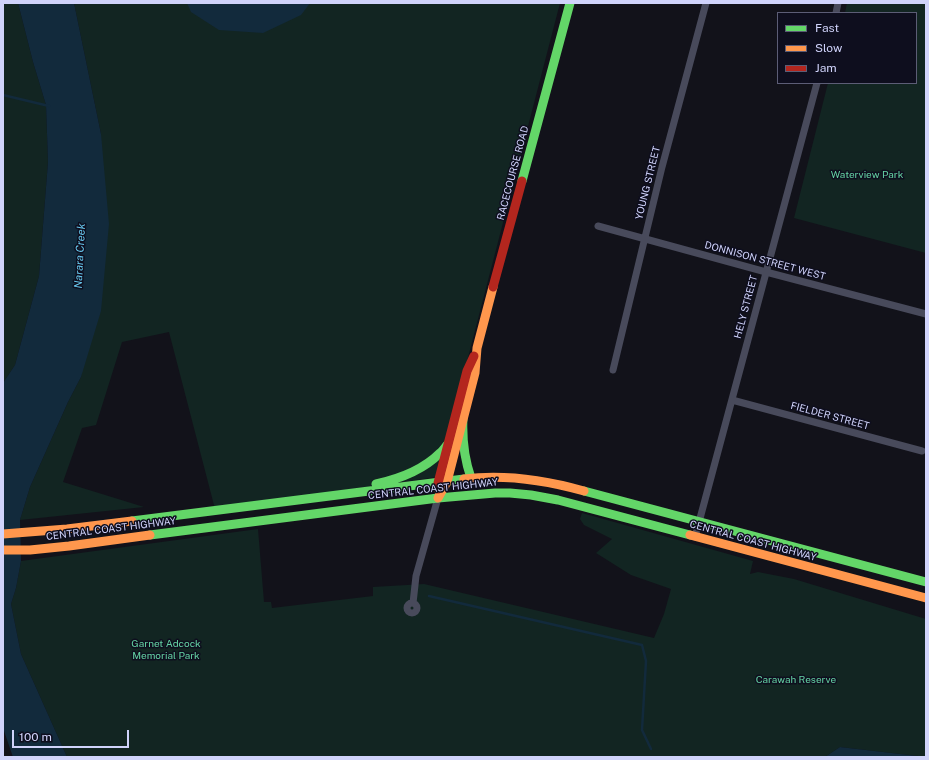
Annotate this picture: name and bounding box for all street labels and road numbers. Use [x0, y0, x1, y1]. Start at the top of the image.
street label: RACECOURSE ROAD [495, 124, 531, 222]
street label: YOUNG STREET [633, 145, 663, 221]
street label: DONNISON STREET WEST [703, 239, 827, 283]
street label: HELY STREET [732, 274, 760, 340]
street label: FIELDER STREET [789, 400, 871, 432]
street label: CENTRAL COAST HIGHWAY [367, 476, 499, 502]
street label: CENTRAL COAST HIGHWAY [45, 515, 177, 543]
street label: CENTRAL COAST HIGHWAY [688, 518, 818, 564]

